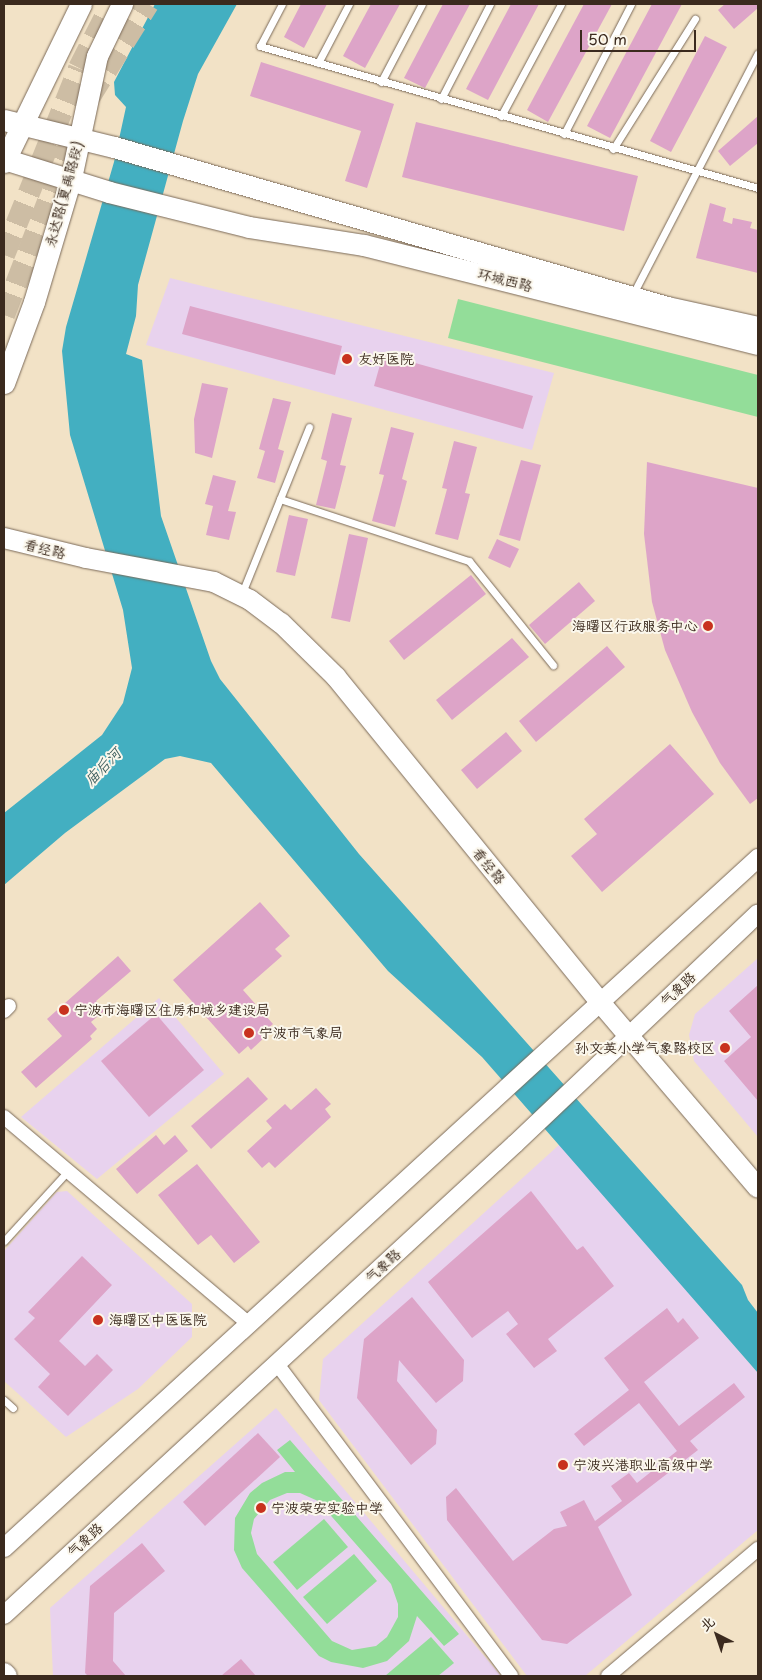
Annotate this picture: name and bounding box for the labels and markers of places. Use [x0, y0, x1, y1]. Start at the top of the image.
place label: 友好医院 [358, 351, 414, 367]
marker: 友好医院 [340, 352, 354, 366]
place label: 海曙区行政服务中心 [572, 618, 698, 634]
marker: 海曙区行政服务中心 [702, 620, 714, 632]
place label: 宁波市海曙区住房和城乡建设局 [74, 1002, 270, 1018]
marker: 宁波市海曙区住房和城乡建设局 [58, 1004, 70, 1016]
place label: 宁波市气象局 [259, 1025, 343, 1041]
marker: 宁波市气象局 [243, 1027, 255, 1039]
place label: 孙文英小学气象路校区 [575, 1040, 715, 1056]
marker: 孙文英小学气象路校区 [719, 1042, 731, 1054]
place label: 海曙区中医医院 [109, 1312, 207, 1328]
marker: 海曙区中医医院 [91, 1313, 105, 1327]
place label: 宁波兴港职业高级中学 [573, 1457, 713, 1473]
marker: 宁波兴港职业高级中学 [557, 1459, 569, 1471]
place label: 宁波荣安实验中学 [271, 1500, 383, 1516]
marker: 宁波荣安实验中学 [255, 1502, 267, 1514]

